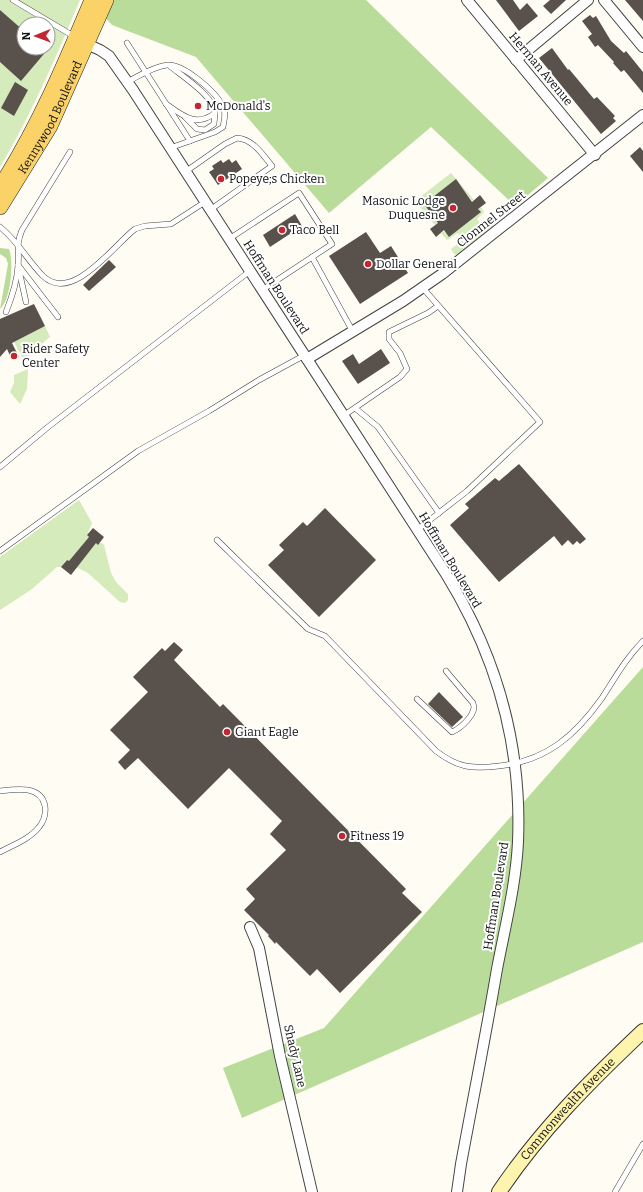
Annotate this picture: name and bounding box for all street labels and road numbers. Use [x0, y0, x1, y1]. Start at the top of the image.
street label: Herman Avenue [506, 30, 576, 108]
street label: Kennywood Boulevard [15, 59, 85, 176]
street label: Clonmel Street [454, 188, 529, 250]
street label: Hoffman Boulevard [240, 237, 312, 337]
street label: Hoffman Boulevard [416, 510, 484, 610]
street label: Hoffman Boulevard [481, 841, 511, 951]
street label: Shady Lane [281, 1023, 309, 1089]
street label: Commonwealth Avenue [518, 1055, 618, 1163]

